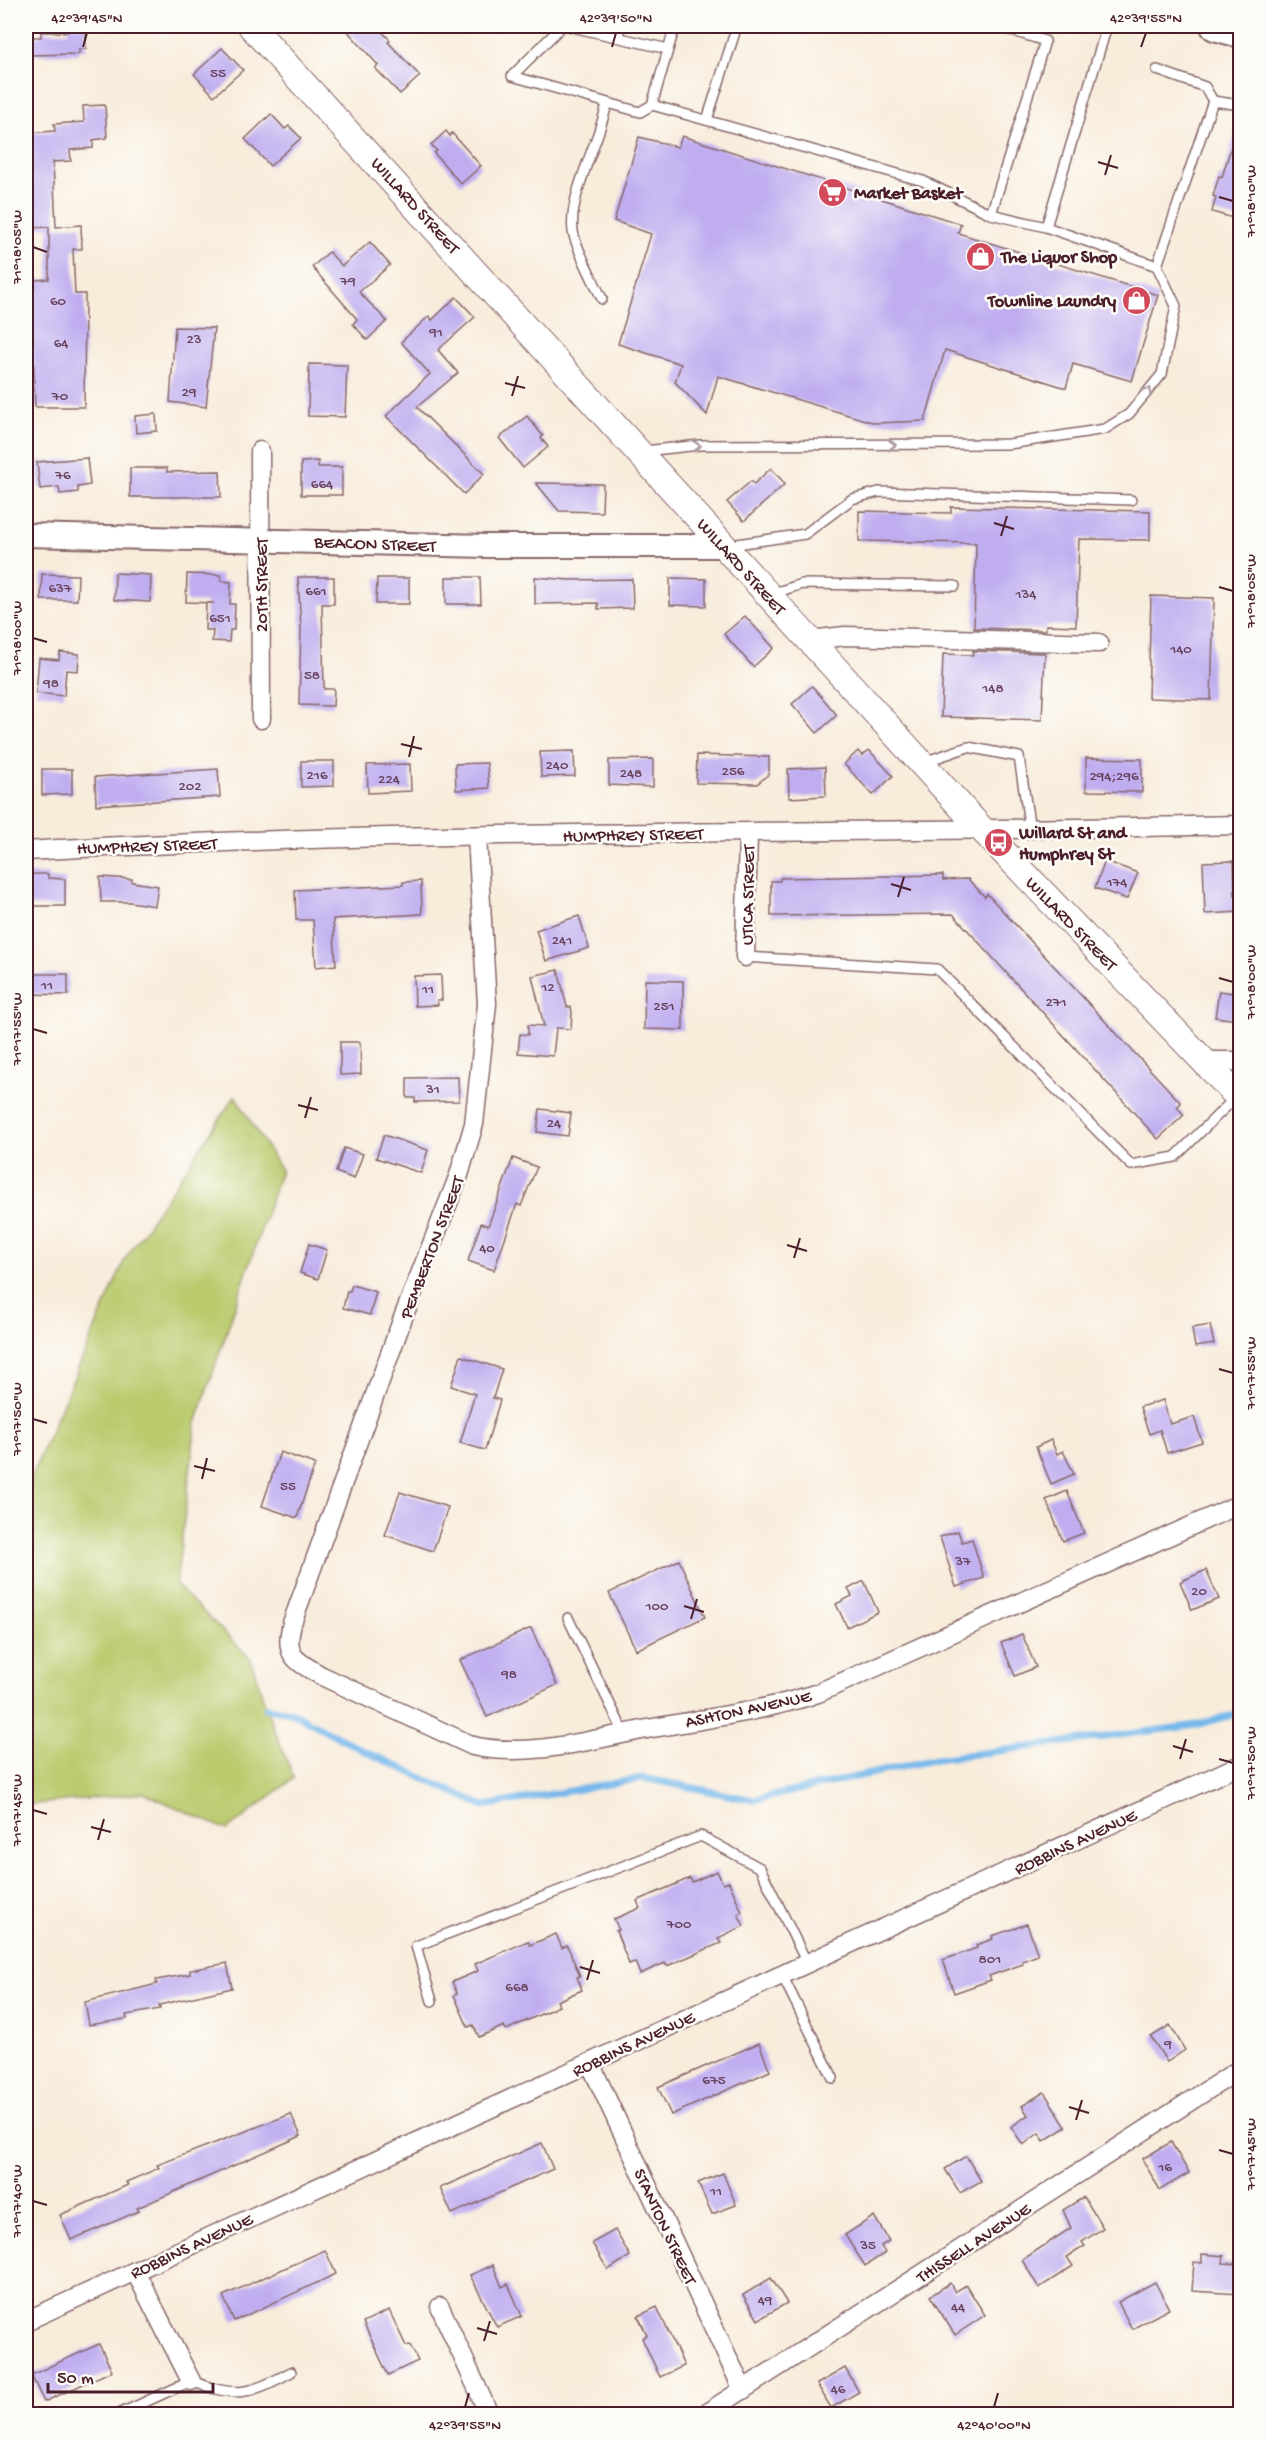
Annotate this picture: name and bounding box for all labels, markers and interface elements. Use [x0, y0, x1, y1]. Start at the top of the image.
text: 42°39'45"N [51, 10, 123, 28]
text: 42°39'50"N [580, 10, 653, 28]
text: 42°39'55"N [1110, 10, 1182, 28]
house number: 55 [210, 65, 226, 83]
street label: WILLARD STREET [365, 154, 464, 260]
text: 71°18'10"W [1243, 165, 1261, 238]
supermarket icon: Market Basket [817, 176, 849, 208]
place label: Market Basket [854, 184, 964, 205]
text: 71°18'05"W [9, 210, 27, 285]
shop icon: The Liquor Shop [964, 240, 996, 272]
place label: The Liquor Shop [999, 248, 1117, 269]
house number: 79 [339, 273, 356, 291]
shop icon: Townline Laundry [1121, 284, 1153, 316]
place label: Townline Laundry [986, 292, 1116, 313]
house number: 60 [50, 293, 67, 311]
house number: 91 [428, 324, 443, 342]
house number: 23 [186, 331, 202, 349]
house number: 64 [54, 335, 68, 353]
house number: 29 [182, 384, 197, 402]
one-way arrow [1141, 387, 1152, 398]
house number: 70 [51, 388, 69, 406]
one-way arrow [887, 439, 896, 451]
one-way arrow [692, 440, 702, 453]
house number: 76 [54, 467, 71, 485]
house number: 664 [311, 476, 333, 494]
street label: WILLARD STREET [691, 515, 790, 621]
street label: BEACON STREET [313, 533, 437, 558]
street label: 20TH STREET [253, 537, 274, 632]
text: 71°18'05"W [1243, 554, 1261, 629]
house number: 637 [48, 580, 73, 598]
house number: 661 [305, 583, 327, 601]
house number: 134 [1015, 586, 1036, 604]
text: 71°18'00"W [9, 600, 27, 676]
house number: 651 [209, 610, 231, 628]
house number: 140 [1169, 641, 1192, 659]
house number: 58 [304, 667, 320, 685]
house number: 98 [42, 675, 59, 693]
house number: 148 [981, 680, 1004, 698]
house number: 240 [546, 757, 569, 775]
house number: 256 [722, 763, 745, 781]
house number: 248 [620, 765, 642, 783]
house number: 216 [306, 767, 328, 785]
house number: 294;296 [1089, 768, 1139, 786]
house number: 224 [378, 771, 400, 789]
house number: 202 [178, 778, 202, 796]
place label: Willard St and Humphrey St [1018, 824, 1129, 866]
street label: HUMPHREY STREET [563, 825, 705, 848]
bus stop icon: Willard St and Humphrey St [982, 826, 1014, 858]
street label: HUMPHREY STREET [76, 835, 219, 860]
street label: UTICA STREET [738, 844, 761, 945]
street label: WILLARD STREET [1020, 873, 1121, 977]
house number: 174 [1106, 874, 1127, 892]
house number: 241 [552, 932, 572, 950]
text: 71°18'00"W [1243, 944, 1261, 1020]
house number: 11 [40, 977, 53, 995]
house number: 12 [540, 979, 555, 997]
house number: 11 [421, 981, 434, 999]
text: 71°17'55"W [9, 992, 27, 1067]
house number: 271 [1045, 994, 1067, 1012]
house number: 251 [653, 998, 675, 1016]
house number: 31 [425, 1081, 440, 1099]
house number: 24 [547, 1115, 561, 1133]
street label: PEMBERTON STREET [396, 1172, 471, 1323]
house number: 40 [479, 1240, 495, 1258]
text: 71°17'55"W [1243, 1336, 1261, 1411]
text: 71°17'50"W [9, 1382, 27, 1457]
house number: 55 [280, 1478, 296, 1496]
house number: 37 [954, 1553, 972, 1571]
house number: 20 [1191, 1583, 1207, 1601]
house number: 100 [644, 1598, 669, 1616]
house number: 98 [500, 1666, 517, 1684]
street label: ASHTON AVENUE [684, 1687, 814, 1734]
text: 71°17'50"W [1243, 1726, 1261, 1801]
text: 71°17'45"W [9, 1774, 27, 1847]
street label: ROBBINS AVENUE [1012, 1805, 1141, 1881]
house number: 700 [666, 1916, 692, 1934]
house number: 801 [979, 1951, 1001, 1969]
house number: 668 [505, 1979, 529, 1997]
street label: ROBBINS AVENUE [570, 2007, 699, 2083]
house number: 9 [1163, 2036, 1172, 2054]
house number: 675 [702, 2072, 726, 2090]
text: 71°17'45"W [1243, 2118, 1261, 2191]
house number: 16 [1157, 2159, 1172, 2177]
text: 71°17'40"W [9, 2164, 27, 2238]
street label: STANTON STREET [628, 2166, 700, 2289]
house number: 11 [709, 2183, 722, 2201]
street label: THISSELL AVENUE [912, 2199, 1036, 2289]
street label: ROBBINS AVENUE [128, 2209, 257, 2285]
house number: 35 [859, 2237, 876, 2255]
house number: 49 [758, 2292, 773, 2310]
house number: 44 [951, 2299, 965, 2317]
scale bar [48, 2356, 213, 2394]
text: 50 m [57, 2369, 94, 2390]
house number: 46 [831, 2381, 846, 2399]
text: 42°39'55"N [429, 2417, 501, 2435]
text: 42°40'00"N [957, 2417, 1031, 2435]

